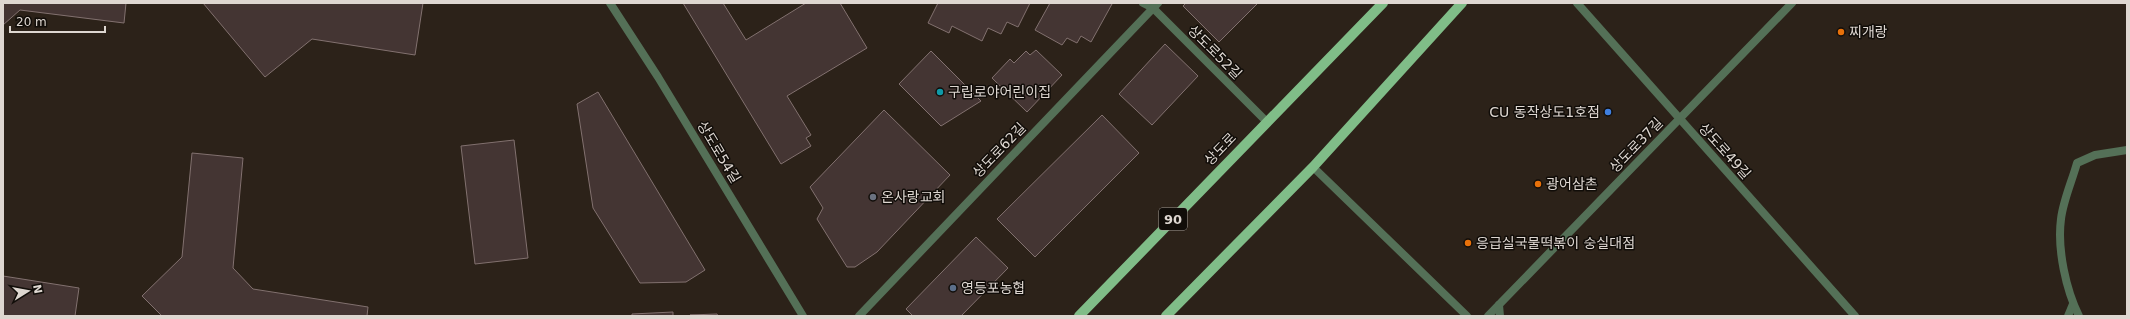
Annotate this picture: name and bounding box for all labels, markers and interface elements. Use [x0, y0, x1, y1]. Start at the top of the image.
scale bar [10, 8, 105, 34]
text: 20 m [16, 15, 47, 29]
street label: 상도로52길 [1185, 22, 1245, 82]
place label: 찌개랑 [1849, 24, 1888, 40]
marker: 찌개랑 [1836, 27, 1846, 37]
place label: 구립로야어린이집 [948, 84, 1051, 100]
marker: 구립로야어린이집 [935, 87, 945, 97]
place label: CU 동작상도1호점 [1489, 104, 1600, 120]
marker: CU 동작상도1호점 [1603, 107, 1613, 117]
street label: 상도로37길 [1606, 115, 1666, 175]
street label: 상도로54길 [694, 118, 744, 186]
street label: 상도로62길 [969, 120, 1029, 180]
street label: 상도로49길 [1696, 120, 1754, 182]
street label: 상도로 [1201, 129, 1239, 168]
place label: 광어삼촌 [1546, 176, 1598, 192]
marker: 광어삼촌 [1533, 179, 1543, 189]
place label: 온사랑교회 [881, 189, 945, 205]
marker: 온사랑교회 [868, 192, 878, 202]
road number: 90 [1159, 208, 1187, 230]
place label: 응급실국물떡볶이 숭실대점 [1476, 235, 1635, 251]
marker: 응급실국물떡볶이 숭실대점 [1463, 238, 1473, 248]
north arrow [8, 271, 48, 311]
place label: 영등포농협 [961, 280, 1025, 296]
text: N [30, 283, 45, 295]
marker: 영등포농협 [948, 283, 958, 293]

